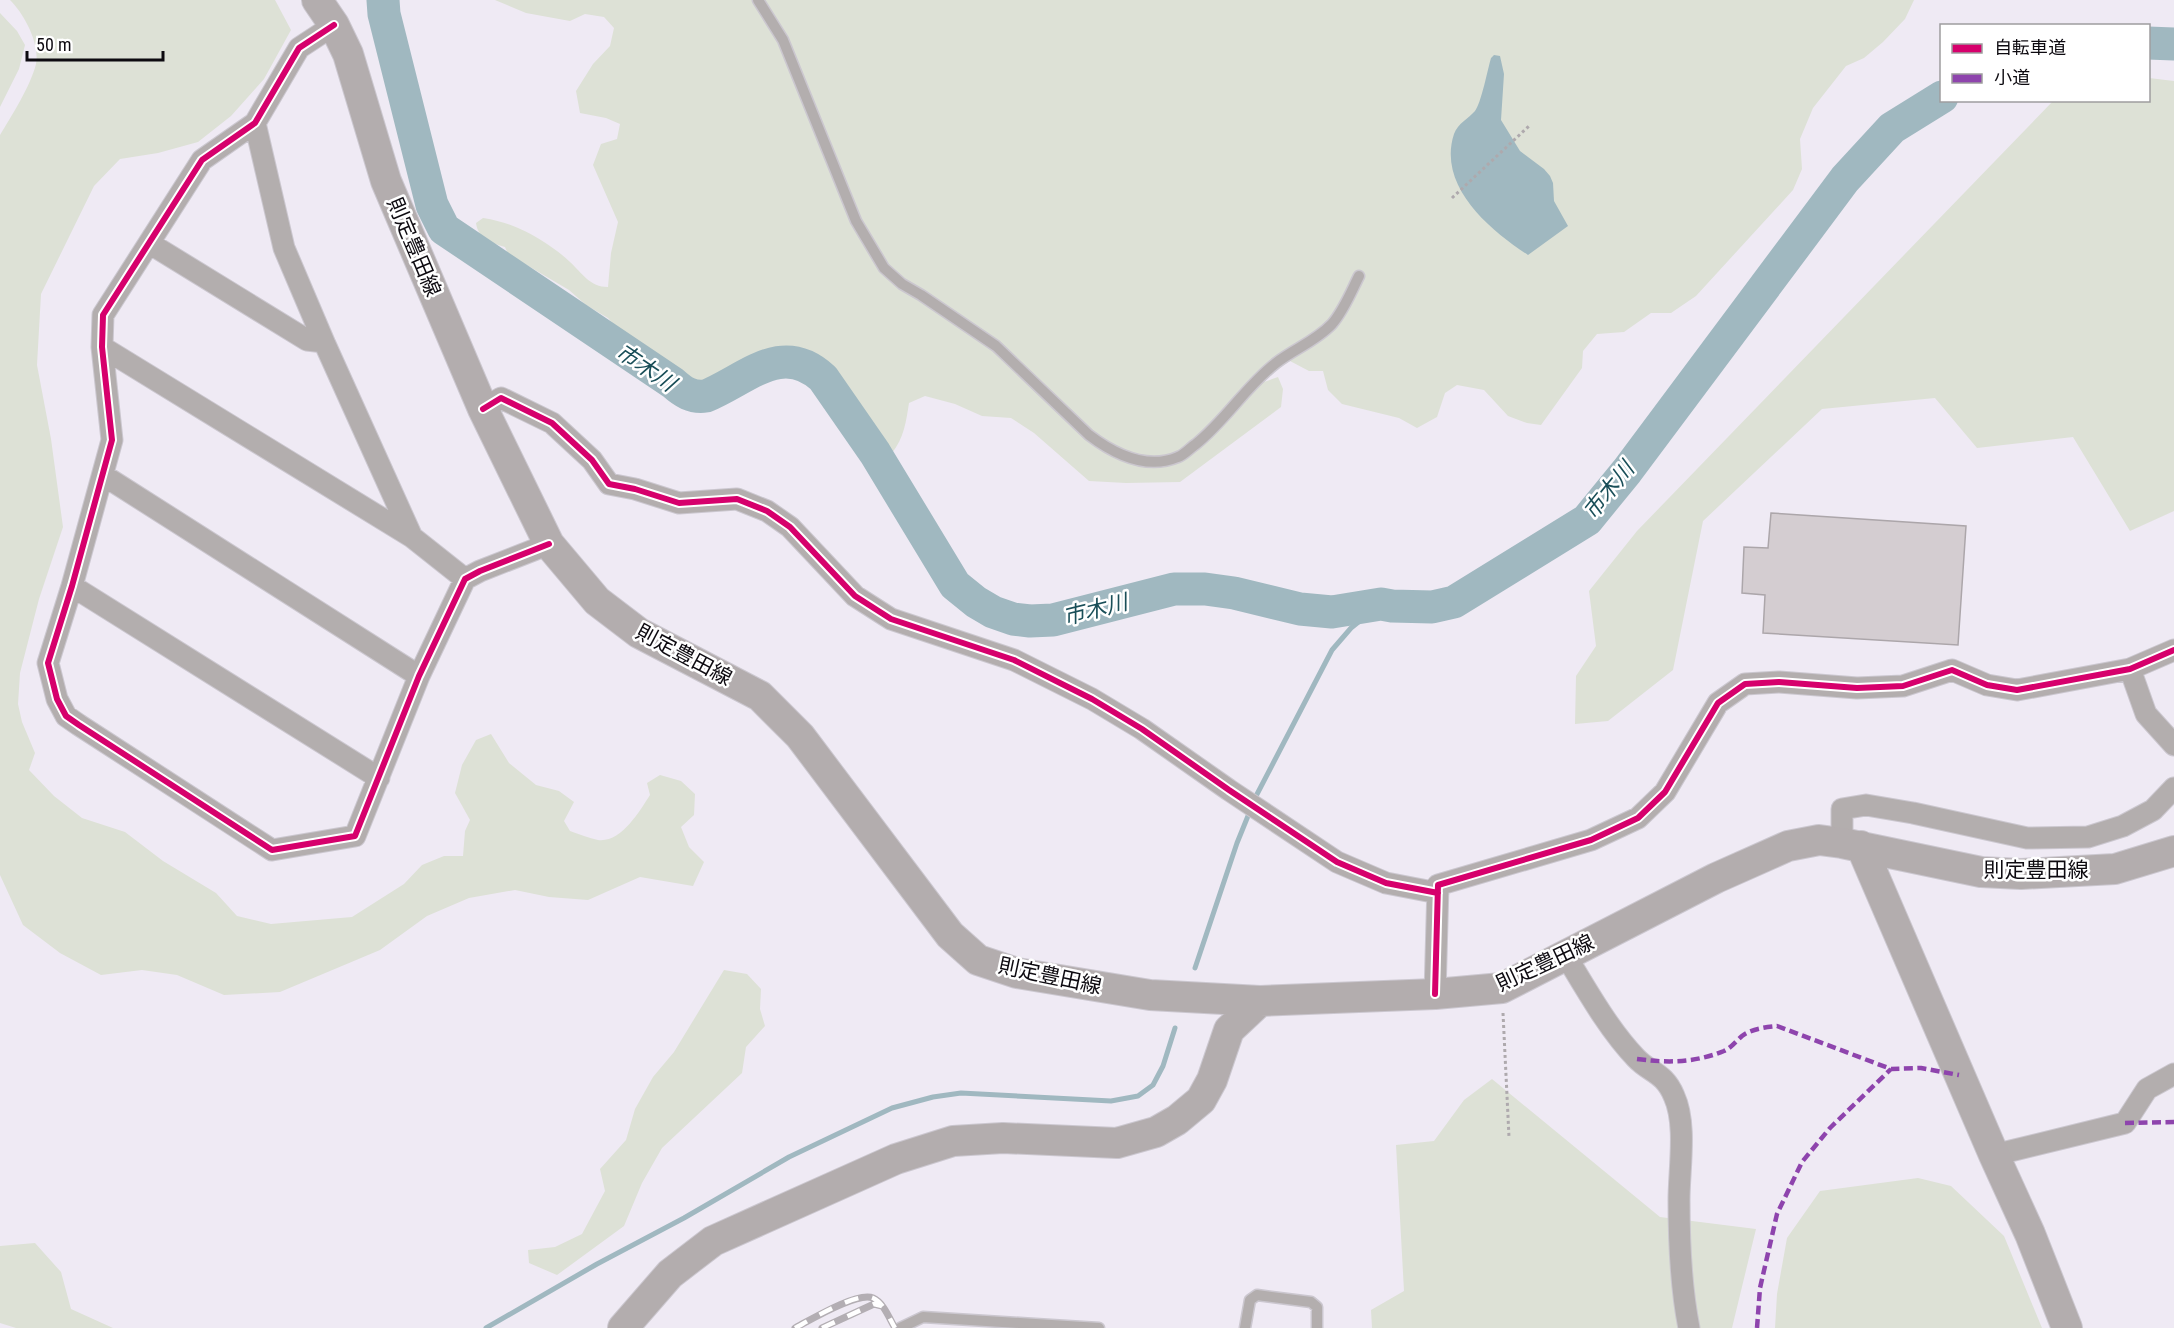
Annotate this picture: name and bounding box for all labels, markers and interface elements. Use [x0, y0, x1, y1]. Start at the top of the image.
scale bar [27, 24, 164, 62]
legend [1940, 24, 2150, 102]
text: 50 m [36, 34, 71, 55]
text: 自転車道 [1994, 37, 2066, 58]
text: 小道 [1994, 67, 2030, 88]
street label: 則定豊田線 [382, 194, 446, 300]
water label: 市木川 [611, 339, 682, 397]
water label: 市木川 [1578, 455, 1640, 524]
water label: 市木川 [1060, 589, 1132, 630]
street label: 則定豊田線 [632, 620, 736, 690]
street label: 則定豊田線 [1984, 858, 2089, 882]
street label: 則定豊田線 [1492, 930, 1598, 996]
street label: 則定豊田線 [996, 953, 1104, 999]

